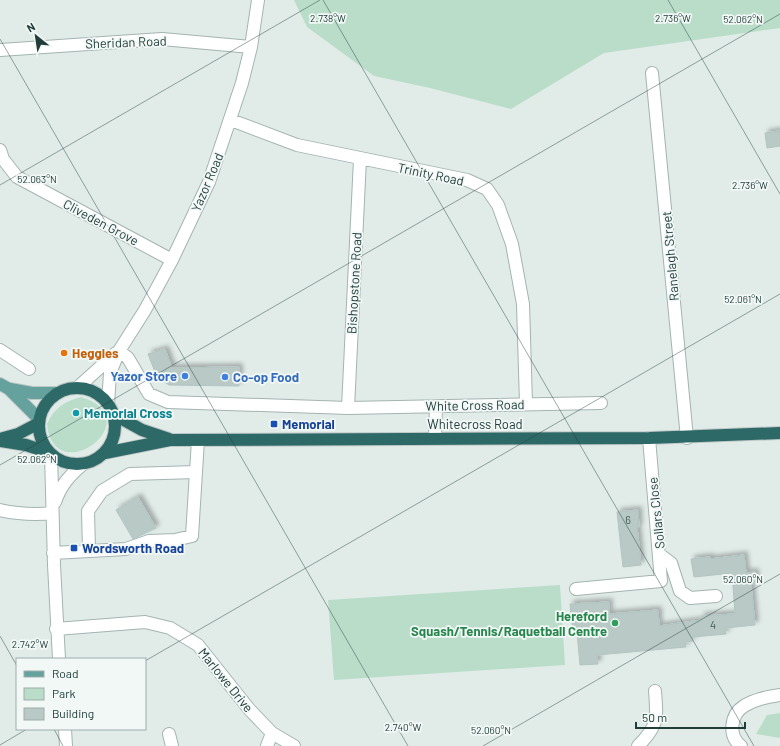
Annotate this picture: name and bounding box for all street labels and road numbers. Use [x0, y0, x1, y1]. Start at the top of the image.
street label: Sheridan Road [85, 33, 167, 51]
street label: Yazor Road [187, 150, 227, 214]
street label: Trinity Road [396, 159, 466, 189]
street label: Cliveden Grove [61, 195, 141, 249]
street label: Ranelagh Street [658, 210, 682, 302]
street label: Bishopstone Road [343, 232, 365, 334]
street label: White Cross Road [425, 396, 525, 414]
street label: Whitecross Road [427, 416, 523, 432]
street label: Sollars Close [644, 476, 668, 550]
street label: Marlowe Drive [195, 645, 257, 715]

